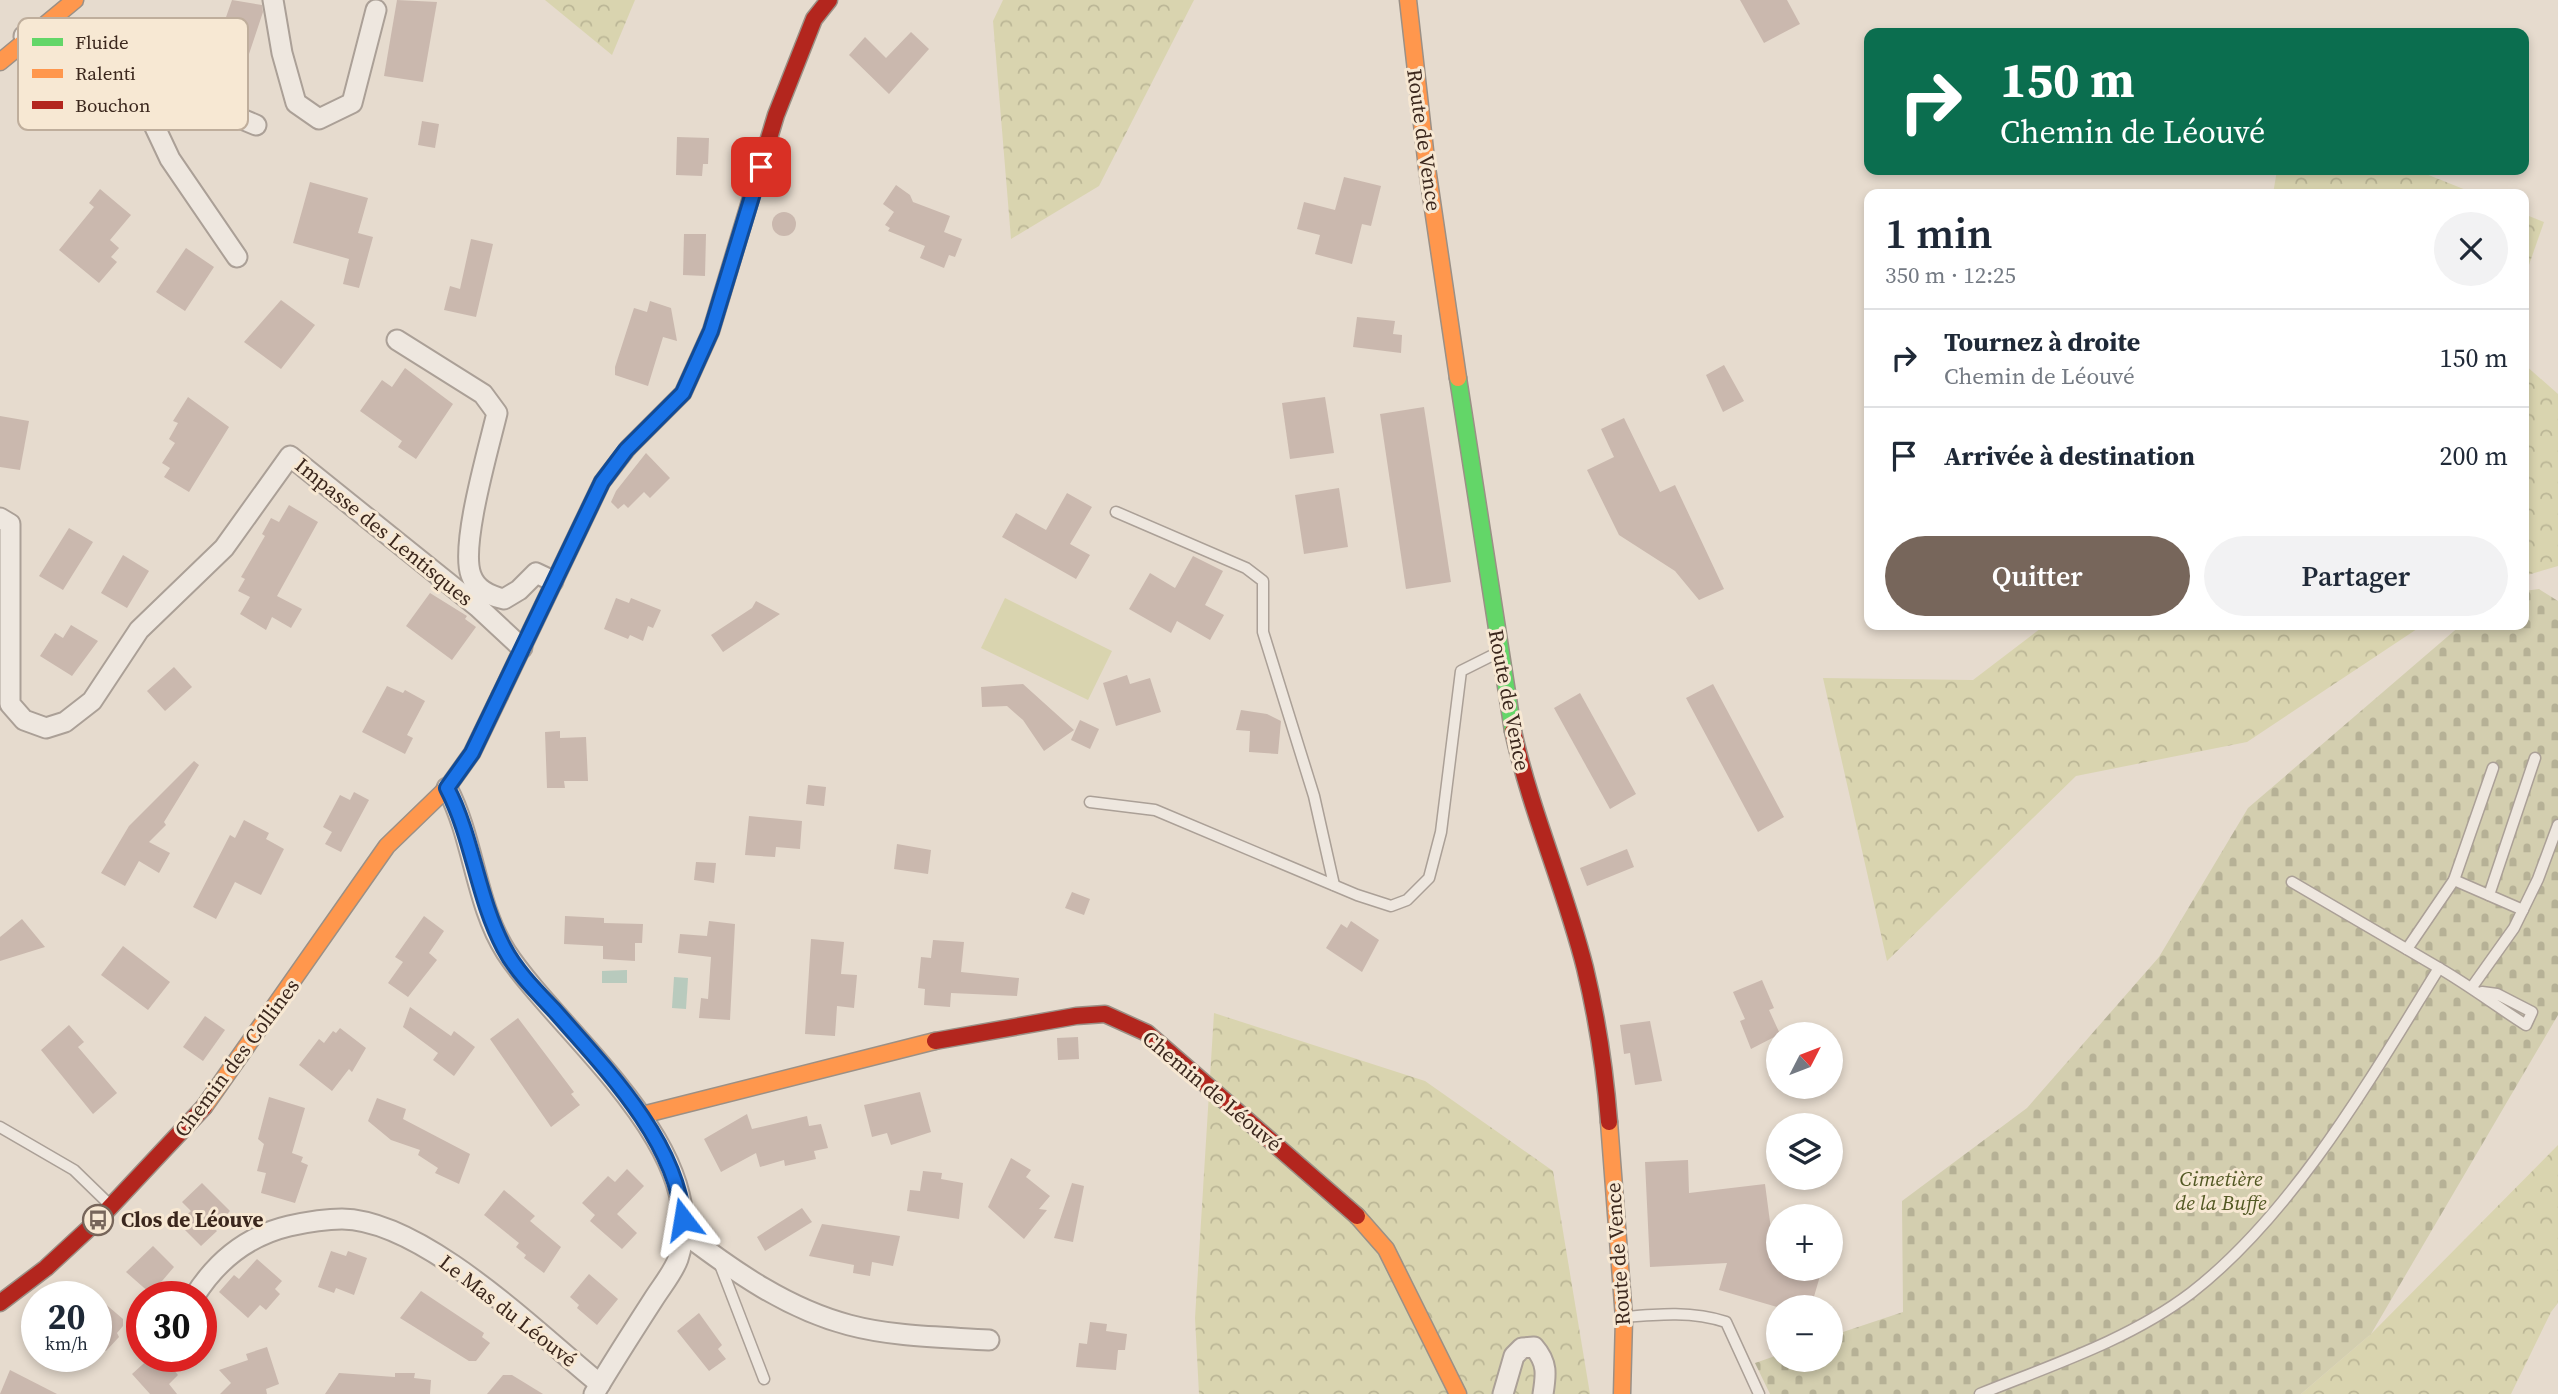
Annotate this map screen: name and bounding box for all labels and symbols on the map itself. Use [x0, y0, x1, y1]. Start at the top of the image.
legend [18, 18, 248, 130]
text: Fluide [75, 29, 129, 55]
text: Ralenti [75, 60, 136, 86]
street label: Route de Vence [1400, 67, 1449, 213]
text: Bouchon [75, 92, 151, 118]
pin [731, 137, 791, 197]
street label: Impasse des Lentisques [289, 451, 479, 613]
street label: Route de Vence [1482, 627, 1537, 773]
street label: Chemin des Collines [167, 972, 306, 1143]
north arrow [1766, 1022, 1843, 1099]
street label: Chemin de Léouvé [1136, 1024, 1288, 1158]
park label: Cimetière de la Buffe [2175, 1164, 2267, 1217]
position arrow [646, 1182, 720, 1256]
street label: Route de Vence [1598, 1182, 1637, 1327]
bus stop icon: Clos de Léouve [81, 1203, 115, 1237]
place label: Clos de Léouve [121, 1205, 264, 1234]
street label: Le Mas du Léouvé [433, 1248, 583, 1374]
speed limit sign: 30 [126, 1281, 217, 1372]

